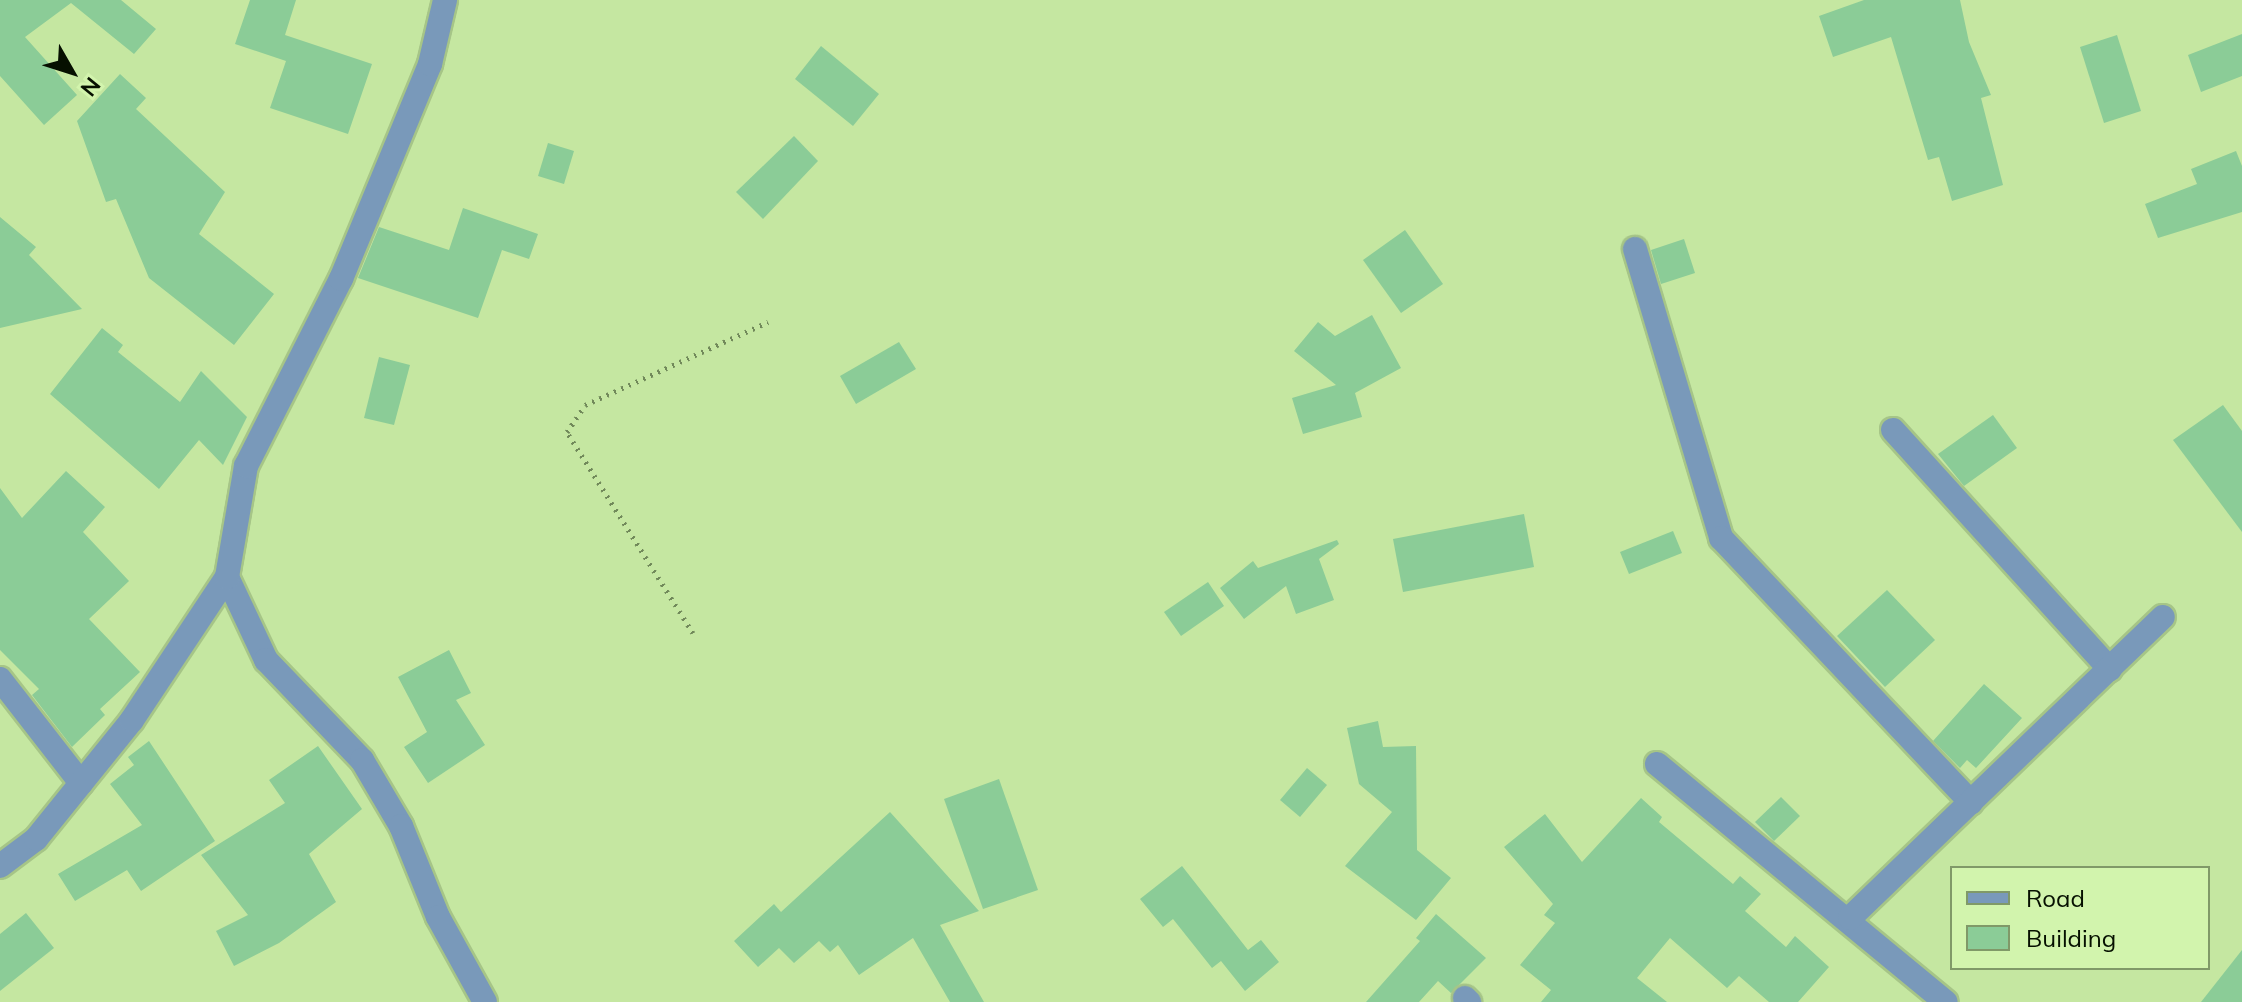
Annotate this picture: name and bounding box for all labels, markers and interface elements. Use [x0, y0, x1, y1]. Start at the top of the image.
north arrow [32, 32, 112, 112]
text: N [75, 72, 107, 102]
legend [1950, 866, 2210, 970]
text: Road [2026, 883, 2085, 913]
text: Building [2026, 923, 2116, 953]

